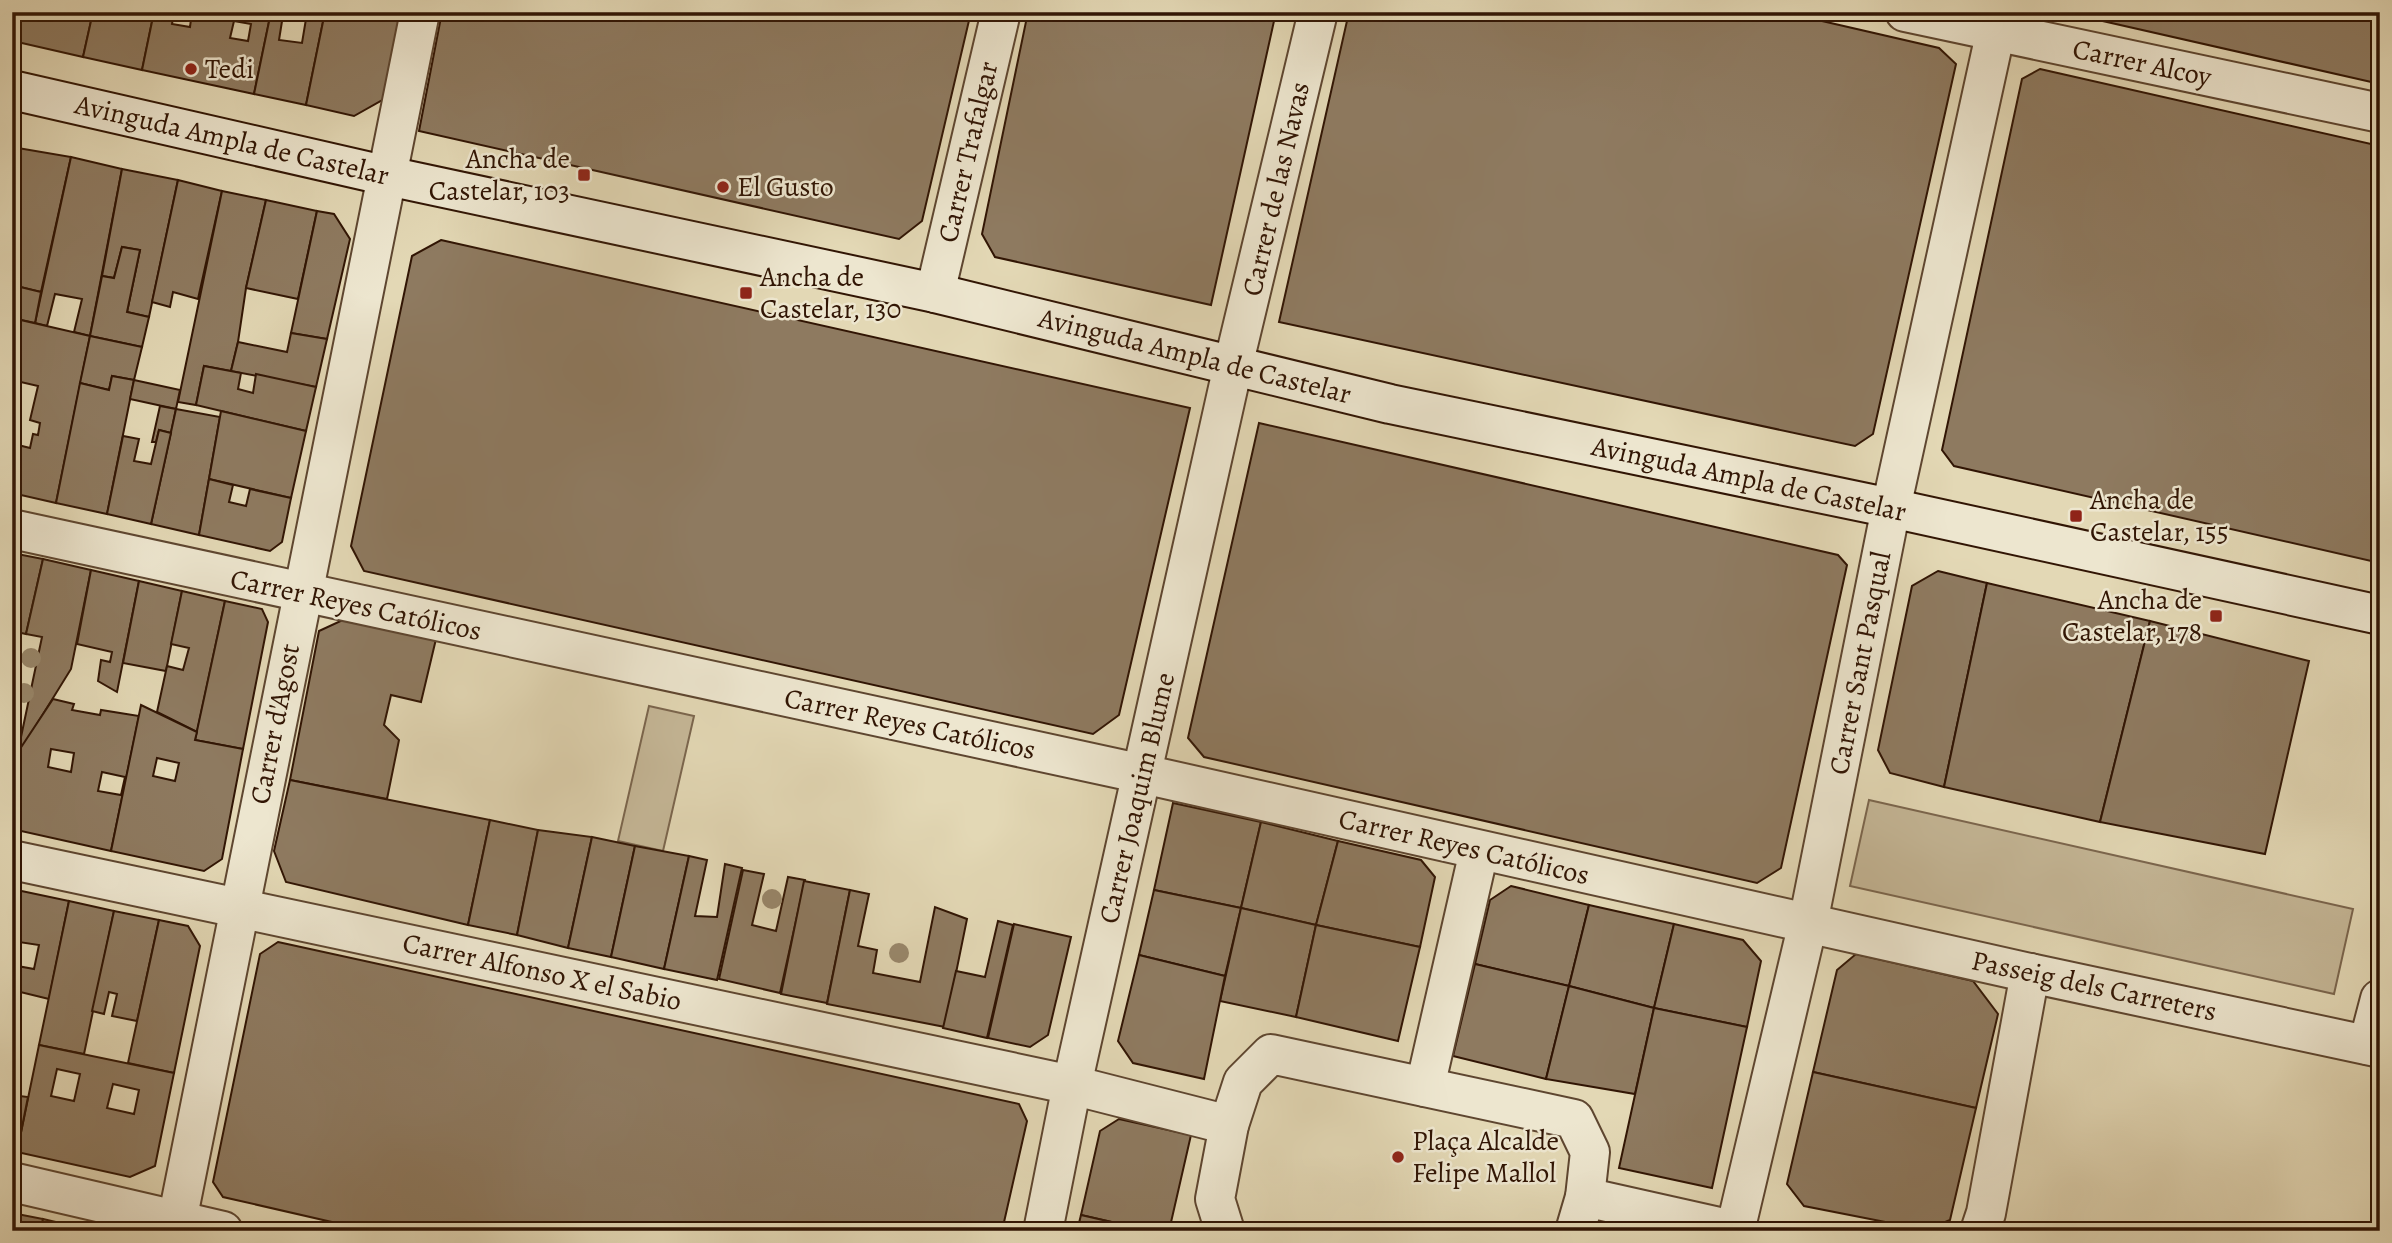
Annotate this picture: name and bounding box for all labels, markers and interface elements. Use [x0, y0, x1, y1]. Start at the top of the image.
street label: Carrer Alcoy [2069, 30, 2215, 96]
place label: Tedi [205, 50, 254, 88]
street label: Carrer Trafalgar [929, 57, 1007, 246]
marker: Tedi [183, 61, 199, 77]
street label: Carrer de las Navas [1233, 78, 1319, 300]
street label: Avinguda Ampla de Castelar [70, 85, 393, 195]
place label: Ancha de Castelar, 103 [429, 140, 570, 210]
marker: Ancha de Castelar, 103 [576, 167, 592, 183]
place label: El Gusto [737, 168, 834, 206]
marker: El Gusto [715, 179, 731, 195]
place label: Ancha de Castelar, 130 [759, 258, 901, 328]
marker: Ancha de Castelar, 130 [738, 285, 754, 301]
street label: Avinguda Ampla de Castelar [1034, 299, 1356, 413]
street label: Avinguda Ampla de Castelar [1587, 427, 1910, 531]
place label: Ancha de Castelar, 155 [2089, 481, 2229, 551]
marker: Ancha de Castelar, 155 [2068, 508, 2084, 524]
street label: Carrer Sant Pasqual [1820, 548, 1900, 778]
street label: Carrer Reyes Católicos [227, 560, 485, 650]
place label: Ancha de Castelar, 178 [2062, 581, 2202, 651]
marker: Ancha de Castelar, 178 [2208, 608, 2224, 624]
street label: Carrer d'Agost [241, 641, 309, 807]
street label: Carrer Joaquim Blume [1090, 669, 1184, 927]
street label: Carrer Reyes Católicos [781, 679, 1039, 769]
street label: Carrer Reyes Católicos [1335, 800, 1593, 894]
street label: Carrer Alfonso X el Sabio [399, 924, 685, 1020]
street label: Passeig dels Carreters [1968, 941, 2220, 1031]
place label: Plaça Alcalde Felipe Mallol [1412, 1122, 1559, 1192]
marker: Plaça Alcalde Felipe Mallol [1390, 1149, 1406, 1165]

